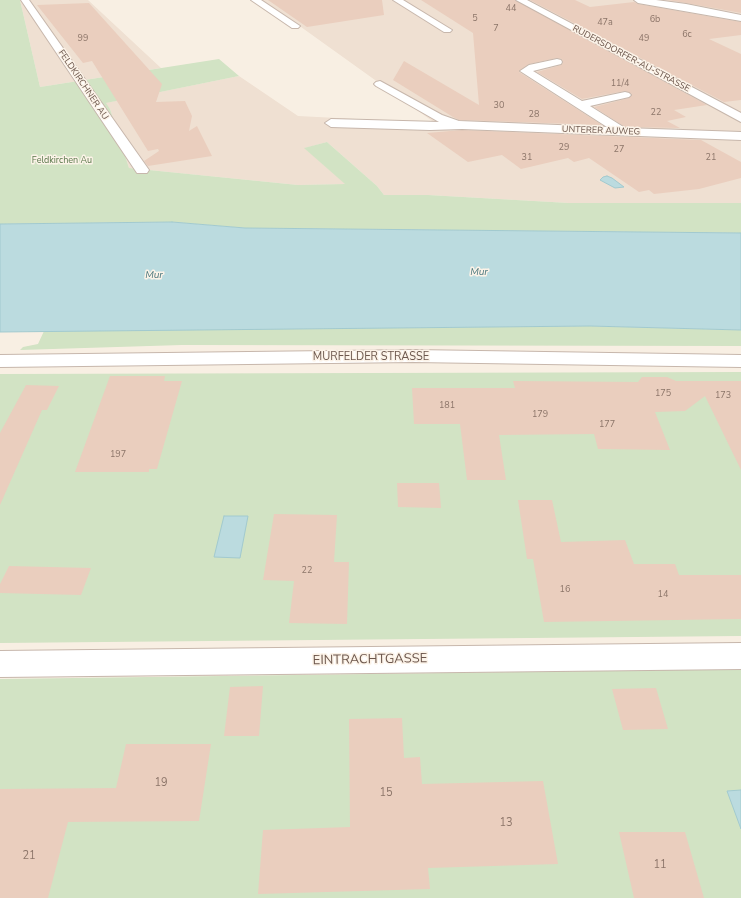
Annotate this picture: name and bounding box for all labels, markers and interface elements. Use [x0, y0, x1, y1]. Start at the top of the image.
house number: 44 [506, 4, 516, 14]
house number: 5 [472, 14, 478, 24]
house number: 6b [650, 15, 660, 25]
house number: 47a [597, 18, 613, 28]
street label: RUDERSDORFER-AU-STRASSE [570, 23, 692, 95]
house number: 7 [493, 24, 499, 34]
house number: 6c [682, 30, 692, 40]
house number: 99 [78, 34, 88, 44]
house number: 49 [639, 34, 649, 44]
street label: FELDKIRCHNER AU [56, 48, 110, 122]
house number: 11/4 [611, 79, 629, 89]
house number: 30 [494, 101, 504, 111]
house number: 22 [651, 108, 661, 118]
house number: 28 [529, 110, 539, 120]
street label: UNTERER AUWEG [562, 124, 640, 138]
house number: 29 [559, 143, 569, 153]
house number: 27 [614, 145, 624, 155]
house number: 31 [522, 153, 532, 163]
house number: 21 [706, 153, 716, 163]
park label: Feldkirchen Au [32, 156, 92, 166]
water label: Mur [470, 267, 488, 279]
water label: Mur [145, 270, 163, 282]
street label: MURFELDER STRASSE [313, 350, 429, 364]
house number: 175 [655, 389, 671, 399]
house number: 173 [715, 391, 731, 401]
house number: 181 [439, 401, 455, 411]
house number: 179 [532, 410, 548, 420]
house number: 177 [599, 420, 615, 430]
house number: 197 [110, 450, 126, 460]
house number: 22 [302, 566, 312, 576]
house number: 16 [560, 585, 570, 595]
house number: 14 [658, 590, 668, 600]
street label: EINTRACHTGASSE [313, 651, 427, 669]
house number: 19 [154, 776, 168, 790]
house number: 15 [379, 786, 393, 800]
house number: 13 [499, 816, 513, 830]
house number: 21 [22, 849, 36, 863]
house number: 11 [653, 858, 667, 872]

